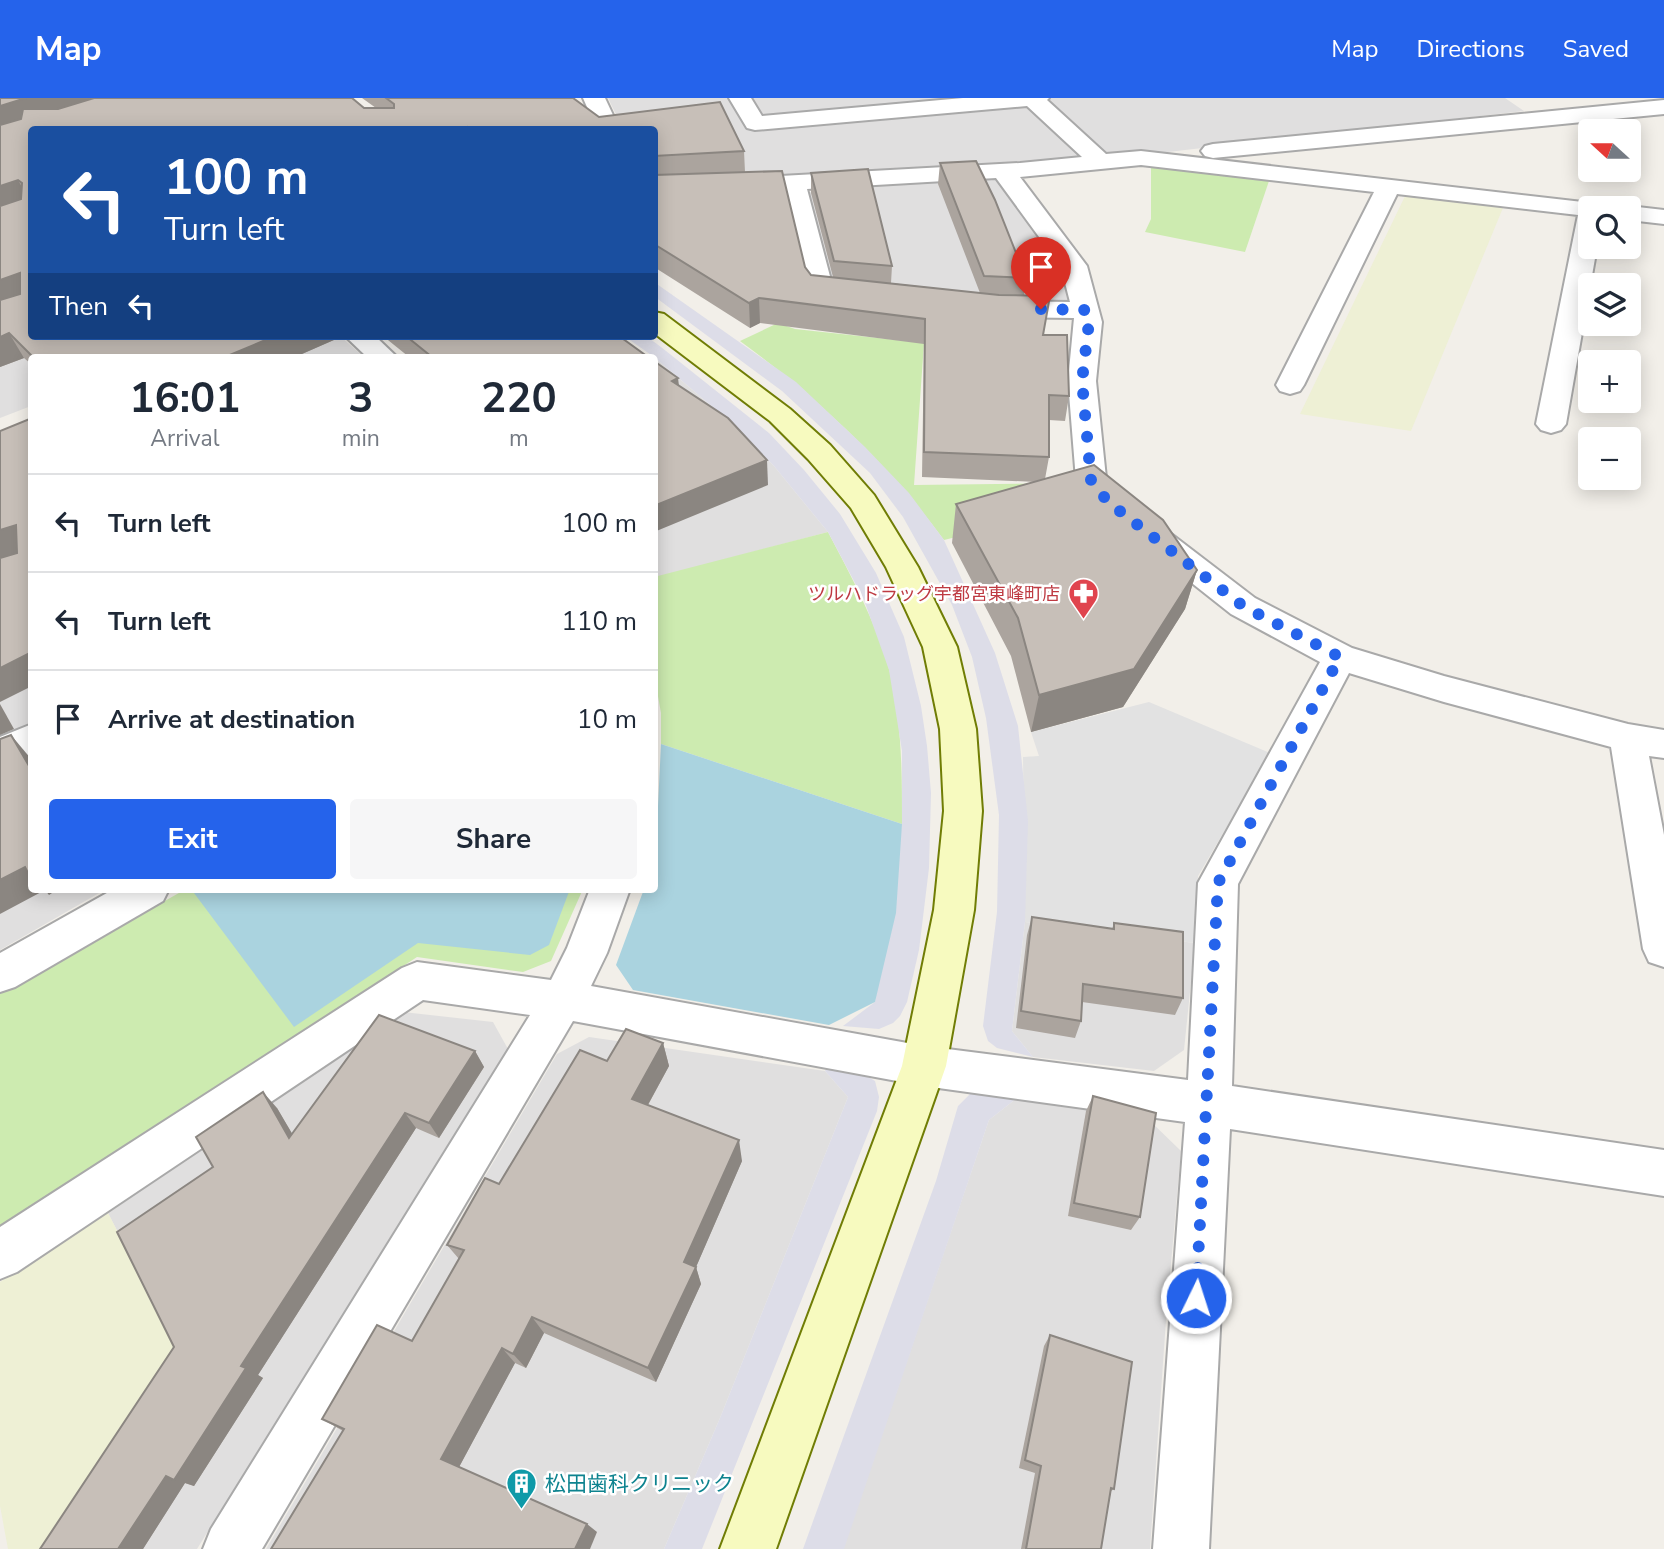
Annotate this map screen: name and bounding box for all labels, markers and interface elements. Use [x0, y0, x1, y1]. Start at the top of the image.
text: Map [35, 27, 102, 72]
text: Map [1331, 33, 1378, 65]
text: Directions [1416, 33, 1525, 65]
text: Saved [1563, 33, 1629, 65]
north arrow [1578, 119, 1642, 182]
map controls [1578, 119, 1641, 490]
text: 100 m [164, 144, 308, 211]
icon: left [49, 154, 140, 245]
button: search [1578, 196, 1641, 259]
text: Turn left [164, 208, 284, 251]
pin [1011, 237, 1071, 309]
icon: arrive [1022, 248, 1060, 286]
button: layers [1578, 273, 1641, 336]
icon: left [122, 287, 160, 325]
text: Then [49, 289, 108, 324]
button: + [1578, 350, 1641, 413]
text: 16:01 [129, 370, 240, 427]
text: 3 [348, 370, 373, 427]
text: 220 [481, 370, 557, 427]
text: Arrival [150, 423, 219, 454]
text: min [342, 423, 380, 454]
text: m [509, 423, 529, 454]
button: − [1578, 427, 1641, 490]
icon: left [49, 504, 87, 542]
text: Turn left [108, 506, 211, 541]
text: 100 m [561, 506, 637, 541]
pharmacy icon: ツルハドラッグ宇都宮東峰町店 [1066, 577, 1100, 621]
place label: ツルハドラッグ宇都宮東峰町店 [808, 582, 1060, 606]
icon: left [49, 602, 87, 640]
text: Turn left [108, 604, 211, 639]
text: 110 m [561, 604, 637, 639]
icon: arrive [49, 700, 87, 738]
text: Arrive at destination [108, 702, 355, 737]
text: 10 m [577, 702, 637, 737]
button: Exit [49, 799, 336, 879]
button: Share [350, 799, 637, 879]
position arrow [1159, 1261, 1233, 1335]
building icon: 松田歯科クリニック [505, 1467, 539, 1511]
place label: 松田歯科クリニック [545, 1470, 734, 1498]

